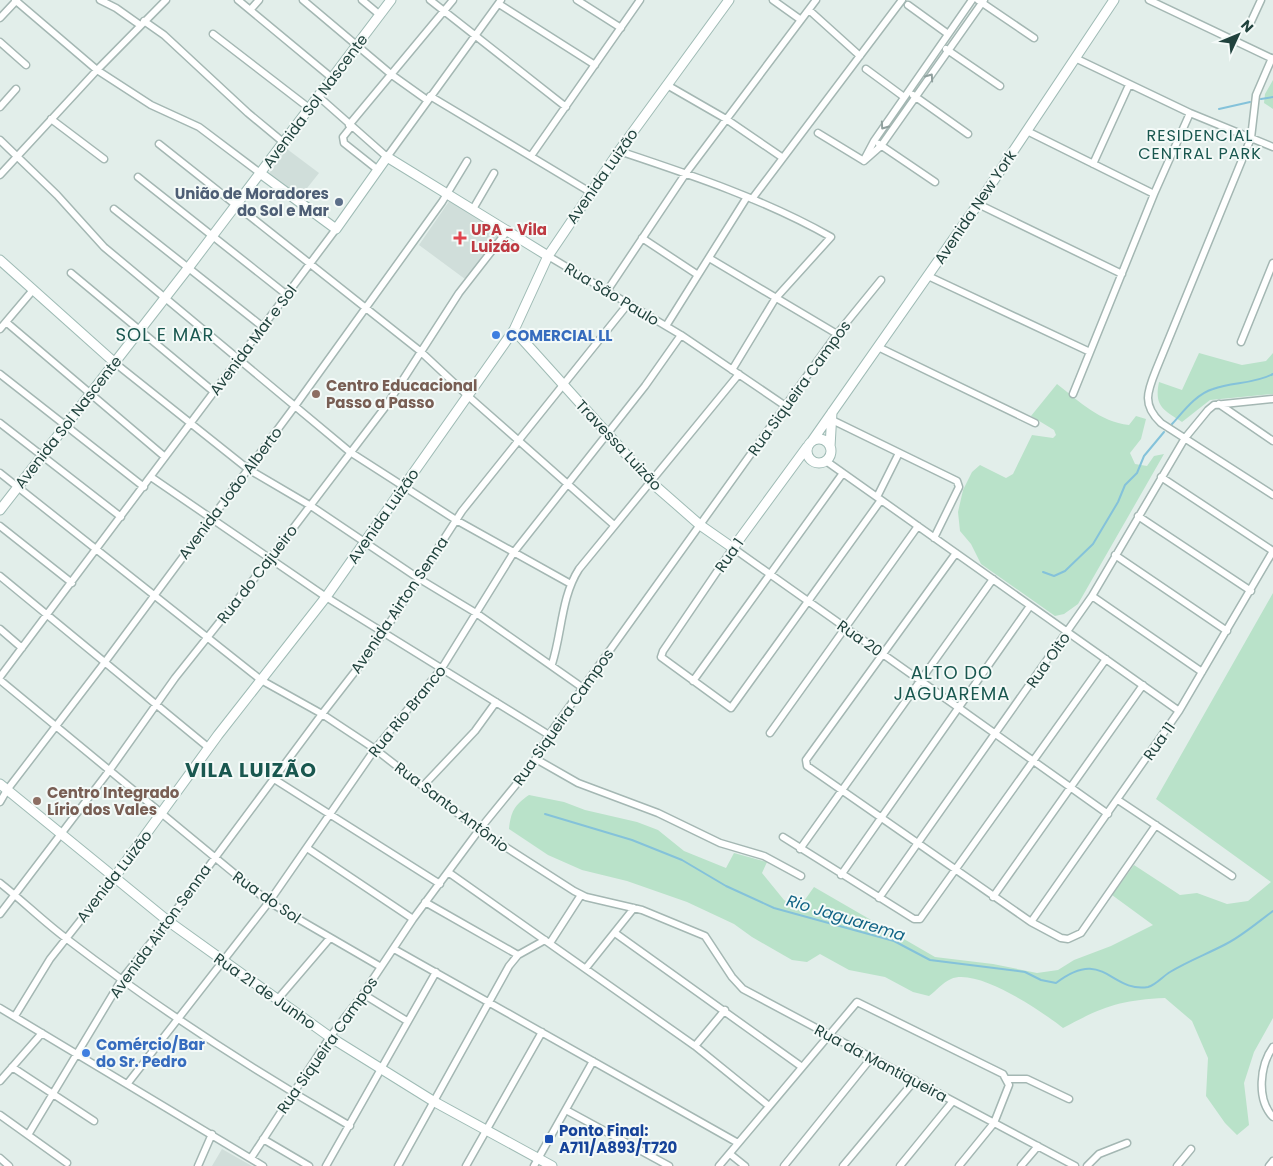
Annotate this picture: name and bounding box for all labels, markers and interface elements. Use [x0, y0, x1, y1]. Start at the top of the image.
north arrow [1213, 10, 1263, 60]
text: N [1237, 15, 1258, 37]
street label: Avenida Sol Nascente [258, 30, 372, 172]
one-way arrow [924, 74, 932, 83]
one-way arrow [881, 120, 890, 130]
street label: Avenida Luizão [561, 124, 643, 228]
district label: RESIDENCIAL CENTRAL PARK [1138, 124, 1262, 165]
street label: Avenida New York [929, 146, 1021, 268]
place label: União de Moradores do Sol e Mar [175, 183, 330, 221]
marker: União de Moradores do Sol e Mar [333, 196, 345, 208]
place label: UPA - Vila Luizão [471, 219, 547, 257]
marker: UPA - Vila Luizão [453, 231, 467, 245]
street label: Rua São Paulo [561, 257, 663, 331]
street label: Avenida Mar e Sol [204, 280, 302, 400]
street label: Rua Siqueira Campos [743, 316, 855, 460]
district label: SOL E MAR [116, 322, 214, 347]
place label: COMERCIAL LL [506, 325, 612, 346]
marker: COMERCIAL LL [490, 329, 502, 341]
street label: Avenida Sol Nascente [10, 351, 126, 493]
place label: Centro Educacional Passo a Passo [326, 375, 477, 413]
marker: Centro Educacional Passo a Passo [310, 388, 322, 400]
street label: Travessa Luizão [571, 395, 667, 495]
street label: Avenida João Alberto [173, 423, 287, 563]
street label: Avenida Luizão [342, 464, 424, 568]
street label: Rua do Cajueiro [212, 520, 302, 628]
street label: Avenida Airton Senna [345, 532, 453, 678]
street label: Rua 1 [710, 534, 748, 576]
street label: Rua 20 [833, 615, 887, 661]
street label: Rua Oito [1021, 628, 1075, 692]
street label: Rua Siqueira Campos [508, 644, 618, 790]
district label: ALTO DO JAGUAREMA [894, 660, 1010, 706]
street label: Rua Rio Branco [363, 661, 451, 761]
street label: Rua 11 [1138, 718, 1180, 764]
district label: VILA LUIZÃO [185, 756, 317, 784]
street label: Rua Santo Antônio [391, 757, 513, 857]
place label: Centro Integrado Lírio dos Vales [47, 782, 180, 820]
marker: Centro Integrado Lírio dos Vales [31, 795, 43, 807]
street label: Avenida Luizão [71, 826, 157, 926]
street label: Avenida Airton Senna [104, 860, 216, 1002]
street label: Rua do Sol [229, 866, 305, 928]
water label: Rio Jaguarema [784, 889, 908, 947]
street label: Rua 21 de Junho [210, 948, 320, 1034]
street label: Rua Siqueira Campos [272, 972, 382, 1118]
street label: Rua da Mantiqueira [811, 1019, 951, 1107]
place label: Comércio/Bar do Sr. Pedro [96, 1034, 205, 1072]
marker: Comércio/Bar do Sr. Pedro [80, 1047, 92, 1059]
place label: Ponto Final: A711/A893/T720 [559, 1120, 677, 1158]
marker: Ponto Final: A711/A893/T720 [543, 1133, 555, 1145]

